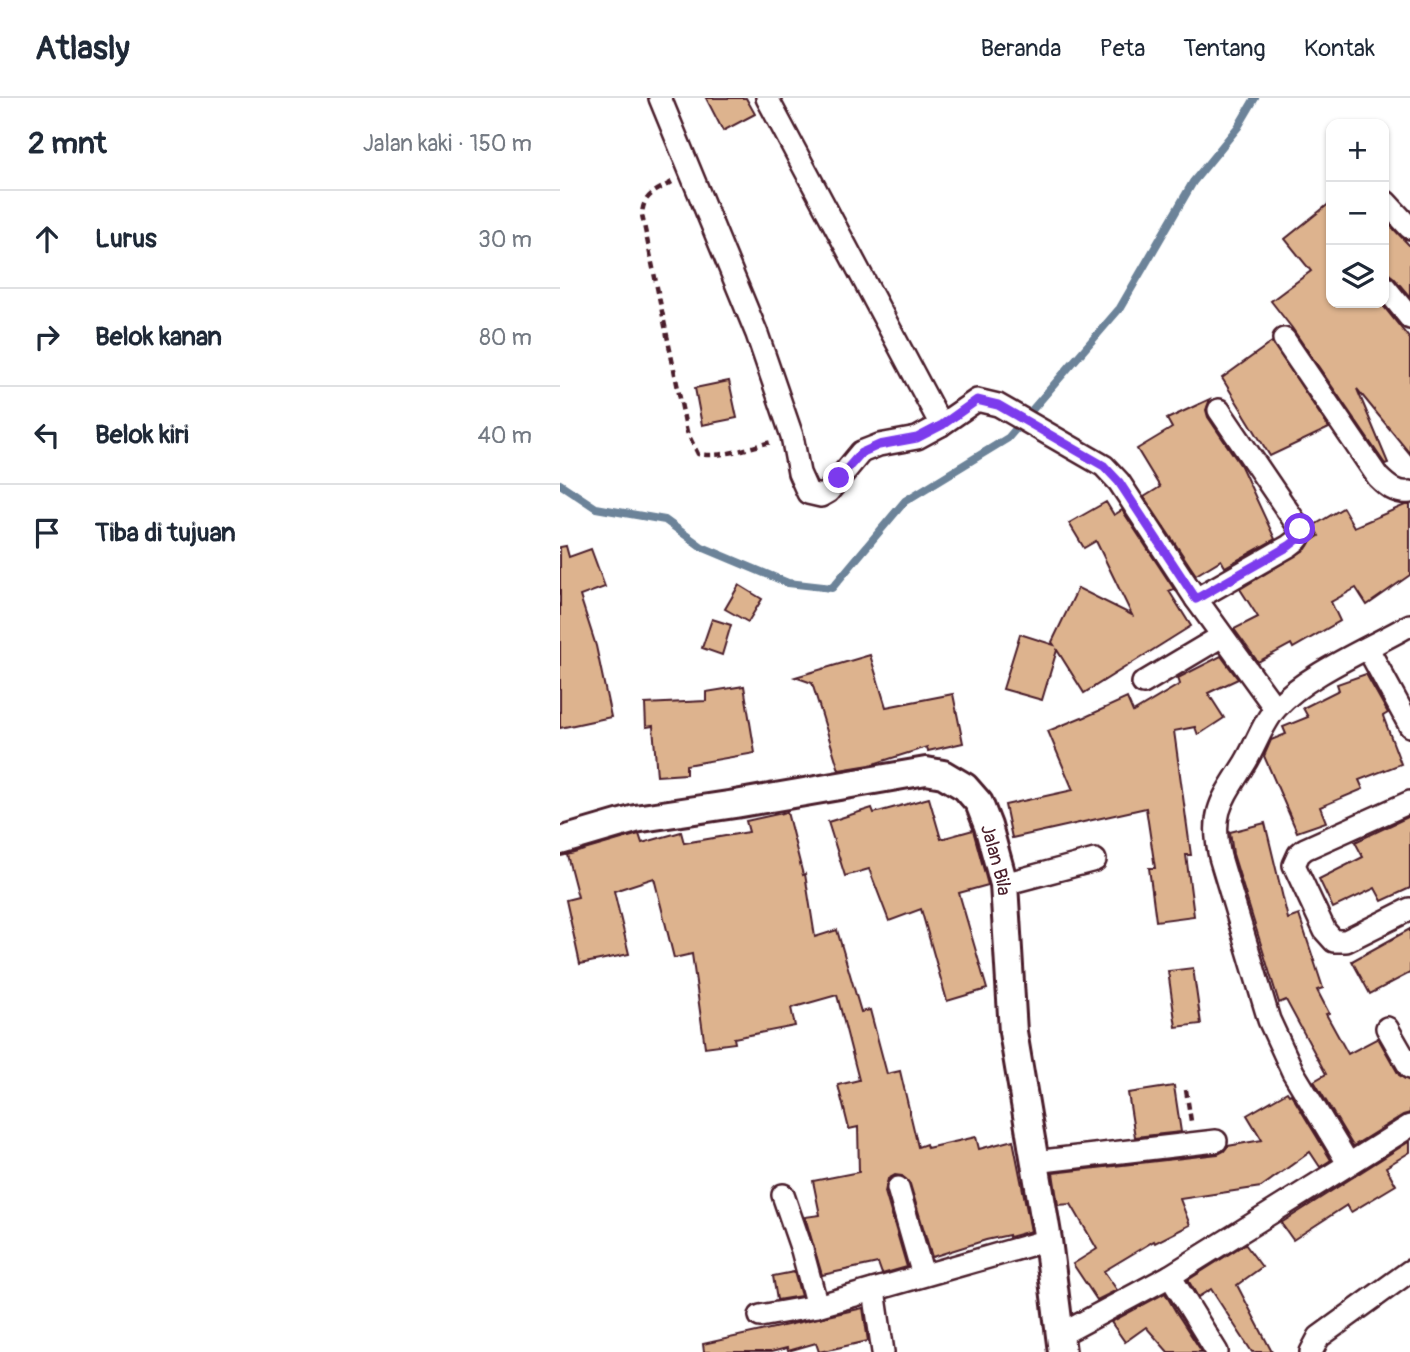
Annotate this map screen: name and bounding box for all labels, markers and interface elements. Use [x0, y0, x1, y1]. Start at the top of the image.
text: Atlasly [35, 28, 130, 69]
text: Beranda [980, 34, 1061, 63]
text: Peta [1099, 34, 1145, 63]
text: Tentang [1183, 34, 1266, 63]
text: Kontak [1304, 34, 1375, 63]
map controls [1326, 119, 1389, 308]
button: + [1326, 119, 1389, 182]
text: 2 mnt [28, 125, 107, 162]
text: Jalan kaki · 150 m [363, 129, 532, 158]
button: − [1326, 182, 1389, 245]
icon: ahead [28, 220, 66, 258]
text: Lurus [95, 223, 157, 255]
text: 30 m [478, 225, 532, 254]
button: layers [1326, 245, 1389, 308]
icon: right [28, 318, 66, 356]
text: Belok kanan [95, 321, 222, 353]
text: 80 m [479, 323, 532, 352]
icon: left [28, 416, 66, 454]
text: Belok kiri [95, 419, 189, 451]
text: 40 m [478, 421, 532, 450]
route end [823, 462, 854, 493]
route start [1284, 513, 1315, 544]
icon: arrive [28, 514, 66, 552]
text: Tiba di tujuan [95, 517, 236, 549]
street label: Jalan Bila [975, 822, 1016, 896]

